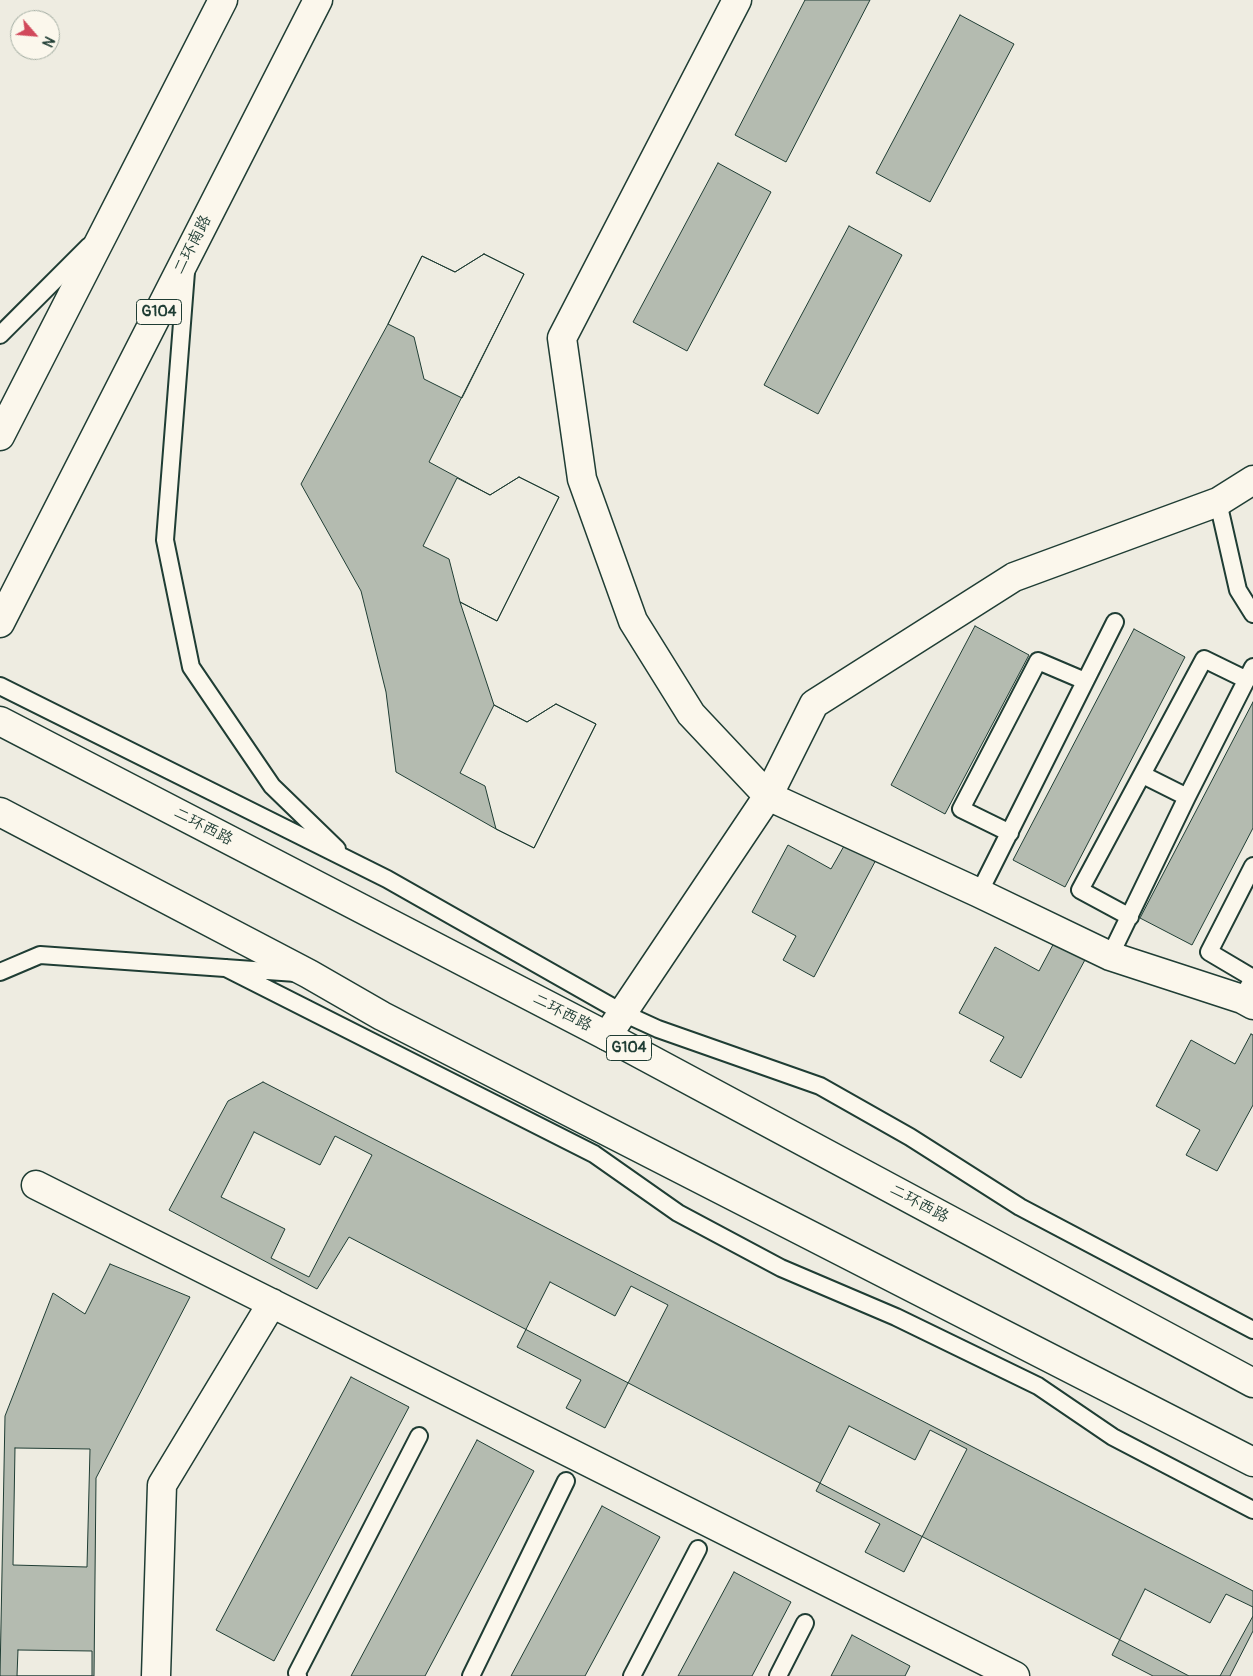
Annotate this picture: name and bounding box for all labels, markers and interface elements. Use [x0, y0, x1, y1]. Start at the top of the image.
north arrow [10, 10, 60, 60]
text: N [38, 34, 58, 50]
street label: 二环南路 [170, 212, 216, 278]
road number: G104 [136, 300, 182, 324]
street label: 二环西路 [170, 804, 236, 850]
street label: 二环西路 [529, 990, 595, 1036]
road number: G104 [606, 1036, 652, 1060]
street label: 二环西路 [886, 1181, 952, 1227]

